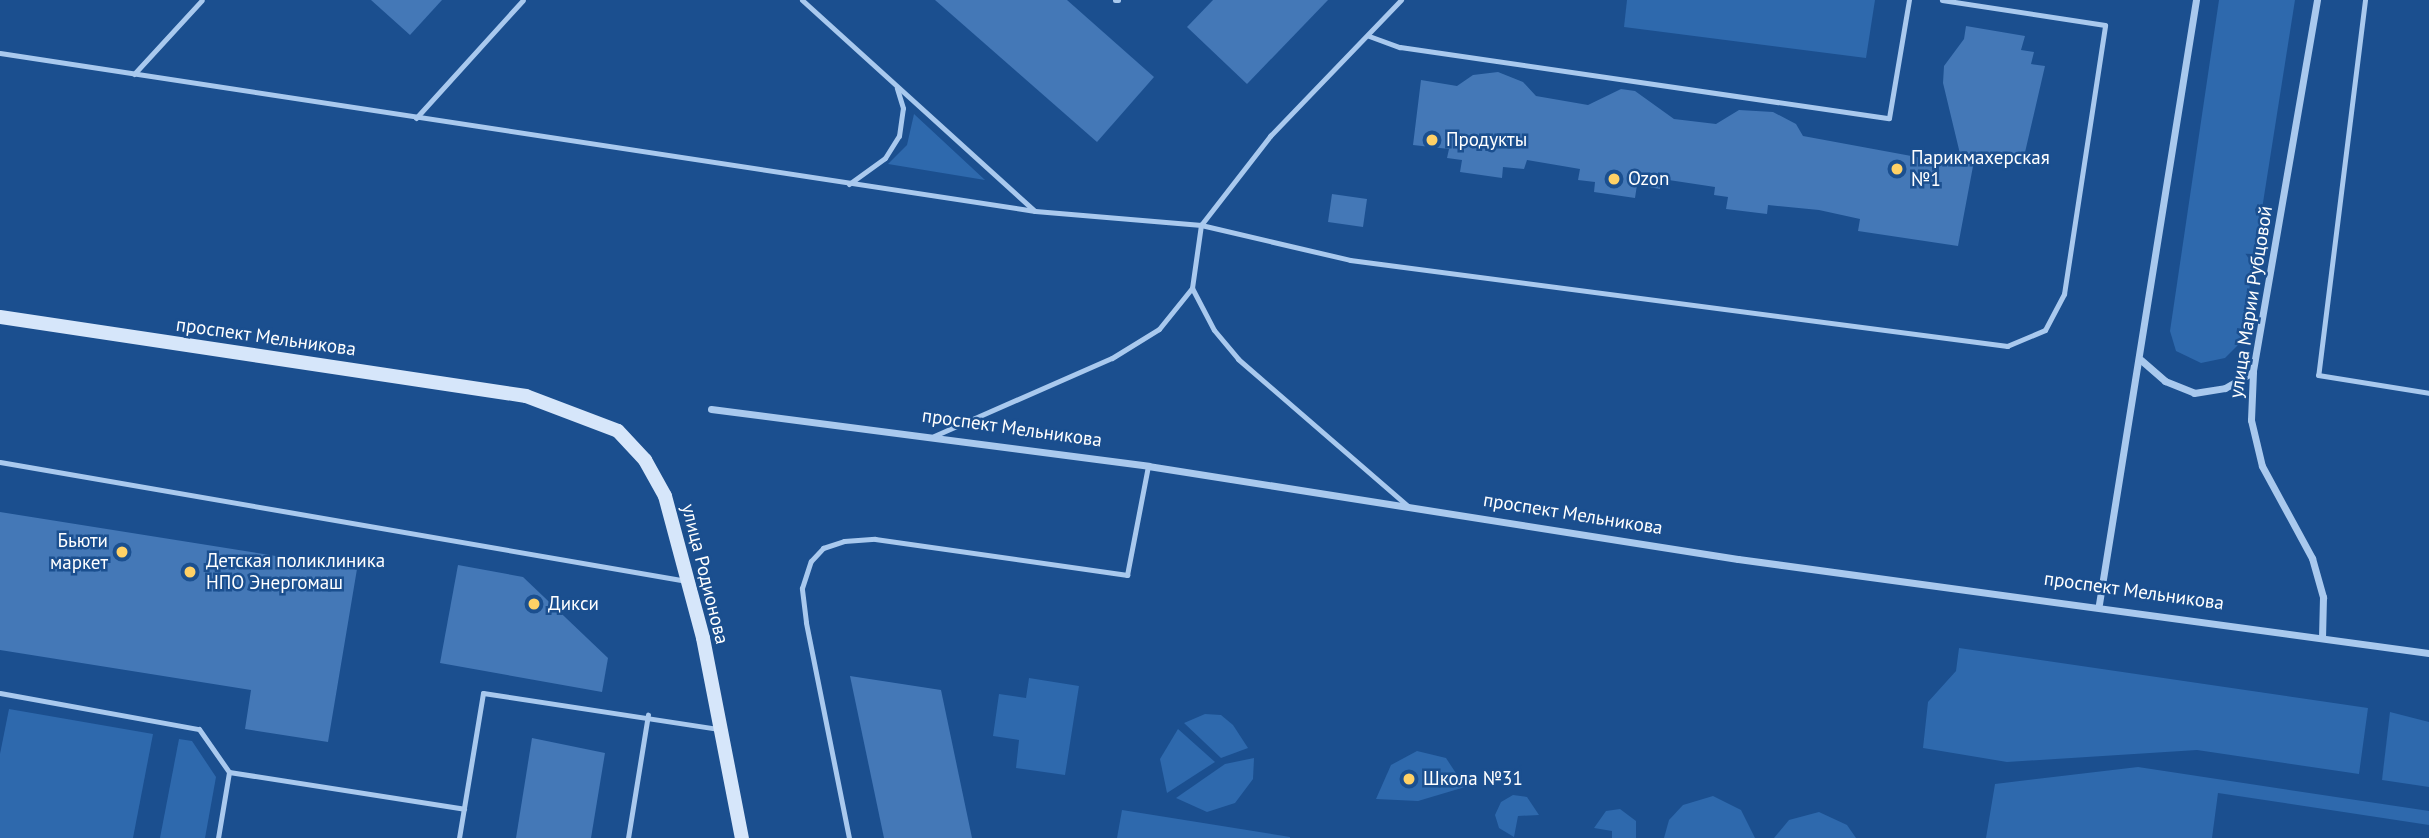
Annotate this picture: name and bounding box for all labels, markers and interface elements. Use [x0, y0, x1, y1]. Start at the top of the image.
place label: Продукты [1446, 129, 1527, 151]
marker: Продукты [1424, 132, 1440, 148]
place label: Парикмахерская №1 [1911, 147, 2050, 191]
marker: Парикмахерская №1 [1889, 161, 1905, 177]
place label: Ozon [1628, 168, 1669, 190]
marker: Ozon [1606, 171, 1622, 187]
street label: улица Марии Рубцовой [2225, 204, 2277, 400]
street label: проспект Мельникова [174, 313, 358, 361]
street label: проспект Мельникова [920, 404, 1104, 452]
street label: проспект Мельникова [1481, 489, 1665, 539]
street label: улица Родионова [677, 502, 733, 646]
place label: Бьюти маркет [50, 530, 108, 574]
marker: Бьюти маркет [114, 544, 130, 560]
place label: Детская поликлиника НПО Энергомаш [206, 550, 385, 594]
marker: Детская поликлиника НПО Энергомаш [180, 562, 200, 582]
street label: проспект Мельникова [2042, 567, 2226, 615]
place label: Дикси [548, 593, 599, 615]
marker: Дикси [526, 596, 542, 612]
place label: Школа №31 [1423, 768, 1523, 790]
marker: Школа №31 [1401, 771, 1417, 787]

